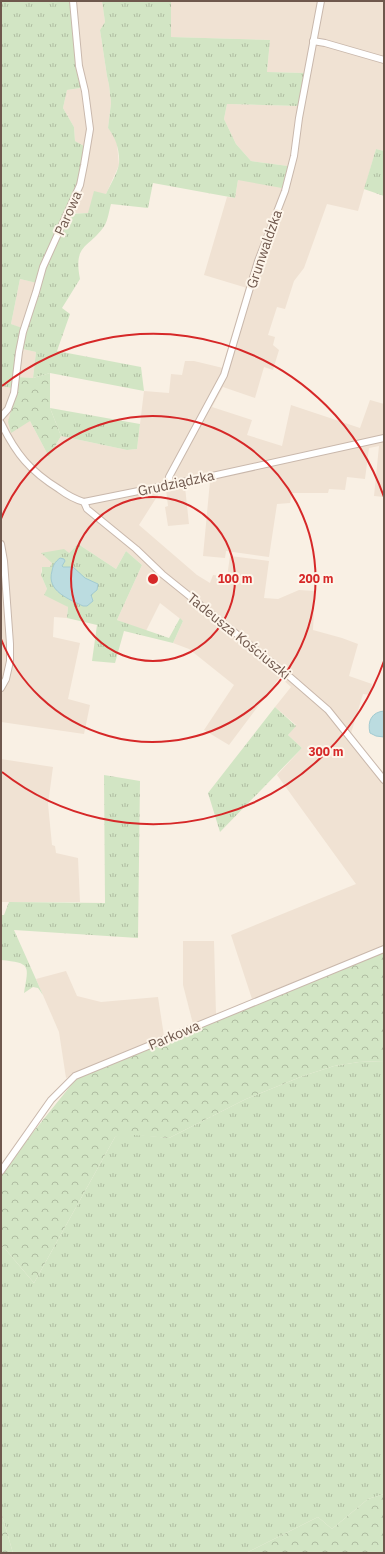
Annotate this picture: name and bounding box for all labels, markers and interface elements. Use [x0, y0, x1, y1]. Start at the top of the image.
street label: Parowa [50, 188, 86, 238]
street label: Grunwaldzka [242, 207, 286, 291]
street label: Grudziądzka [136, 466, 216, 500]
text: 100 m [217, 571, 253, 586]
text: 200 m [298, 571, 334, 586]
centre of rings [146, 572, 160, 586]
street label: Tadeusza Kościuszki [184, 589, 294, 683]
text: 300 m [308, 744, 344, 759]
street label: Parkowa [146, 1016, 203, 1054]

